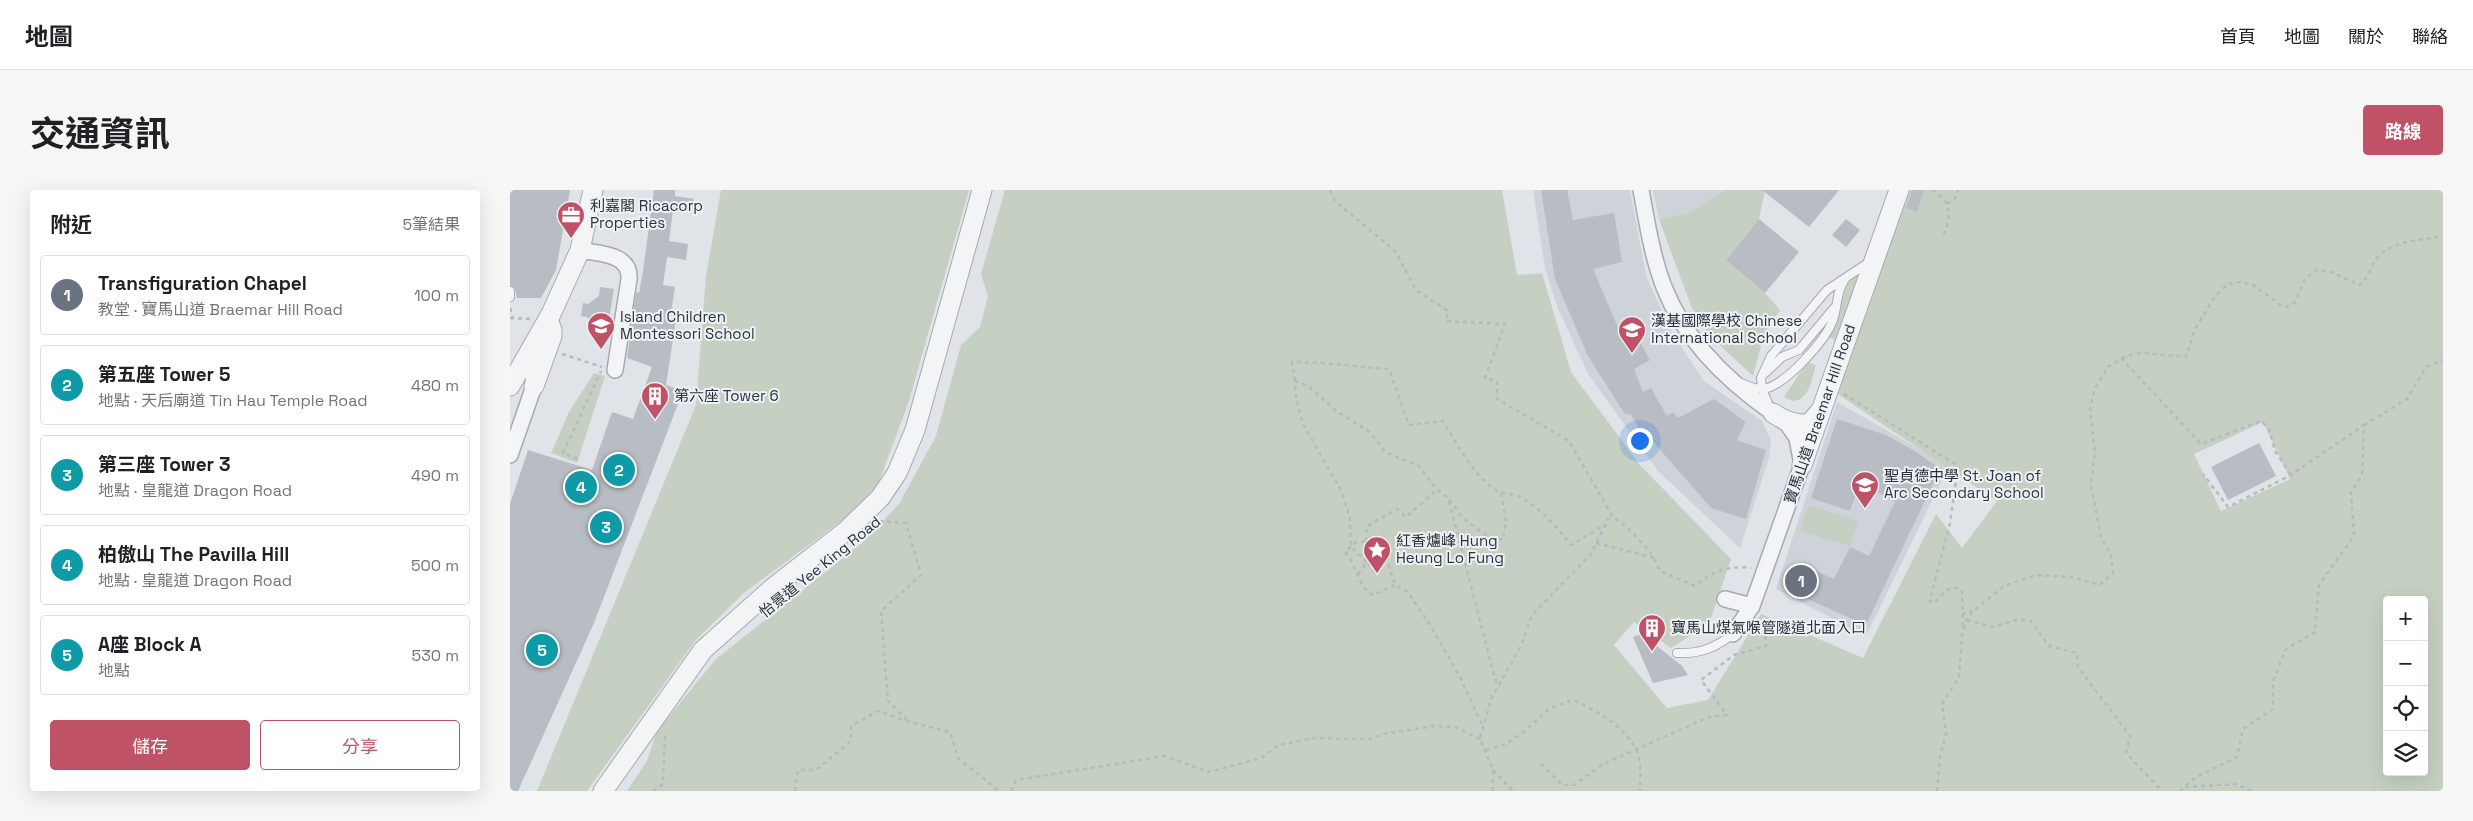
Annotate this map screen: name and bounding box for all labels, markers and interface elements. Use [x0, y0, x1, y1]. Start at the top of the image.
text: 地圖 [25, 21, 73, 52]
text: 首頁 [2220, 25, 2256, 48]
text: 地圖 [2284, 25, 2320, 48]
text: 關於 [2348, 25, 2384, 48]
text: 聯絡 [2412, 25, 2448, 48]
button: 路線 [2363, 105, 2443, 155]
text: 交通資訊 [30, 112, 170, 156]
place label: 利嘉閣 Ricacorp Properties [590, 196, 703, 232]
office icon: 利嘉閣 Ricacorp Properties [556, 200, 586, 239]
text: 附近 [50, 211, 92, 238]
text: 5筆結果 [402, 214, 460, 235]
text: Transfiguration Chapel [98, 271, 307, 296]
text: 1 [63, 285, 71, 306]
text: 100 m [414, 285, 459, 306]
text: 教堂 · 寶馬山道 Braemar Hill Road [98, 299, 343, 320]
place label: Island Children Montessori School [620, 307, 755, 343]
school or university icon: Island Children Montessori School [586, 311, 616, 350]
place label: 漢基國際學校 Chinese International School [1651, 311, 1802, 347]
school or university icon: 漢基國際學校 Chinese International School [1617, 315, 1647, 354]
street label: 寶馬山道 Braemar Hill Road [1780, 321, 1859, 506]
text: 第五座 Tower 5 [98, 362, 230, 387]
text: 2 [62, 375, 72, 396]
text: 480 m [411, 375, 459, 396]
building icon: 第六座 Tower 6 [640, 381, 670, 420]
place label: 第六座 Tower 6 [674, 386, 779, 405]
text: 地點 · 天后廟道 Tin Hau Temple Road [98, 390, 368, 411]
your location [1627, 428, 1653, 454]
pin: 2 [603, 451, 635, 489]
text: 第三座 Tower 3 [98, 452, 231, 477]
text: 3 [62, 465, 72, 486]
text: 490 m [411, 465, 459, 486]
place label: 聖貞德中學 St. Joan of Arc Secondary School [1884, 466, 2044, 502]
pin: 4 [565, 468, 597, 506]
school or university icon: 聖貞德中學 St. Joan of Arc Secondary School [1850, 470, 1880, 509]
text: 地點 · 皇龍道 Dragon Road [98, 480, 292, 501]
pin: 3 [590, 508, 622, 546]
street label: 怡景道 Yee King Road [755, 512, 884, 621]
place label: 紅香爐峰 Hung Heung Lo Fung [1396, 531, 1504, 567]
place icon: 紅香爐峰 Hung Heung Lo Fung [1362, 535, 1392, 574]
text: 柏傲山 The Pavilla Hill [98, 542, 289, 567]
text: 4 [62, 555, 72, 576]
text: 500 m [411, 555, 459, 576]
pin: 1 [1785, 562, 1817, 600]
text: 地點 · 皇龍道 Dragon Road [98, 570, 292, 591]
map controls [2383, 596, 2428, 776]
button: + [2383, 596, 2428, 641]
building icon: 寶馬山煤氣喉管隧道北面入口 [1637, 613, 1667, 652]
place label: 寶馬山煤氣喉管隧道北面入口 [1671, 618, 1866, 637]
pin: 5 [526, 631, 558, 669]
text: A座 Block A [98, 632, 202, 657]
button: − [2383, 641, 2428, 686]
text: 5 [62, 645, 72, 666]
text: 530 m [412, 645, 459, 666]
text: 地點 [98, 660, 130, 681]
button: locate [2383, 686, 2428, 731]
button: 儲存 [50, 720, 250, 770]
button: 分享 [260, 720, 460, 770]
button: layers [2383, 731, 2428, 776]

